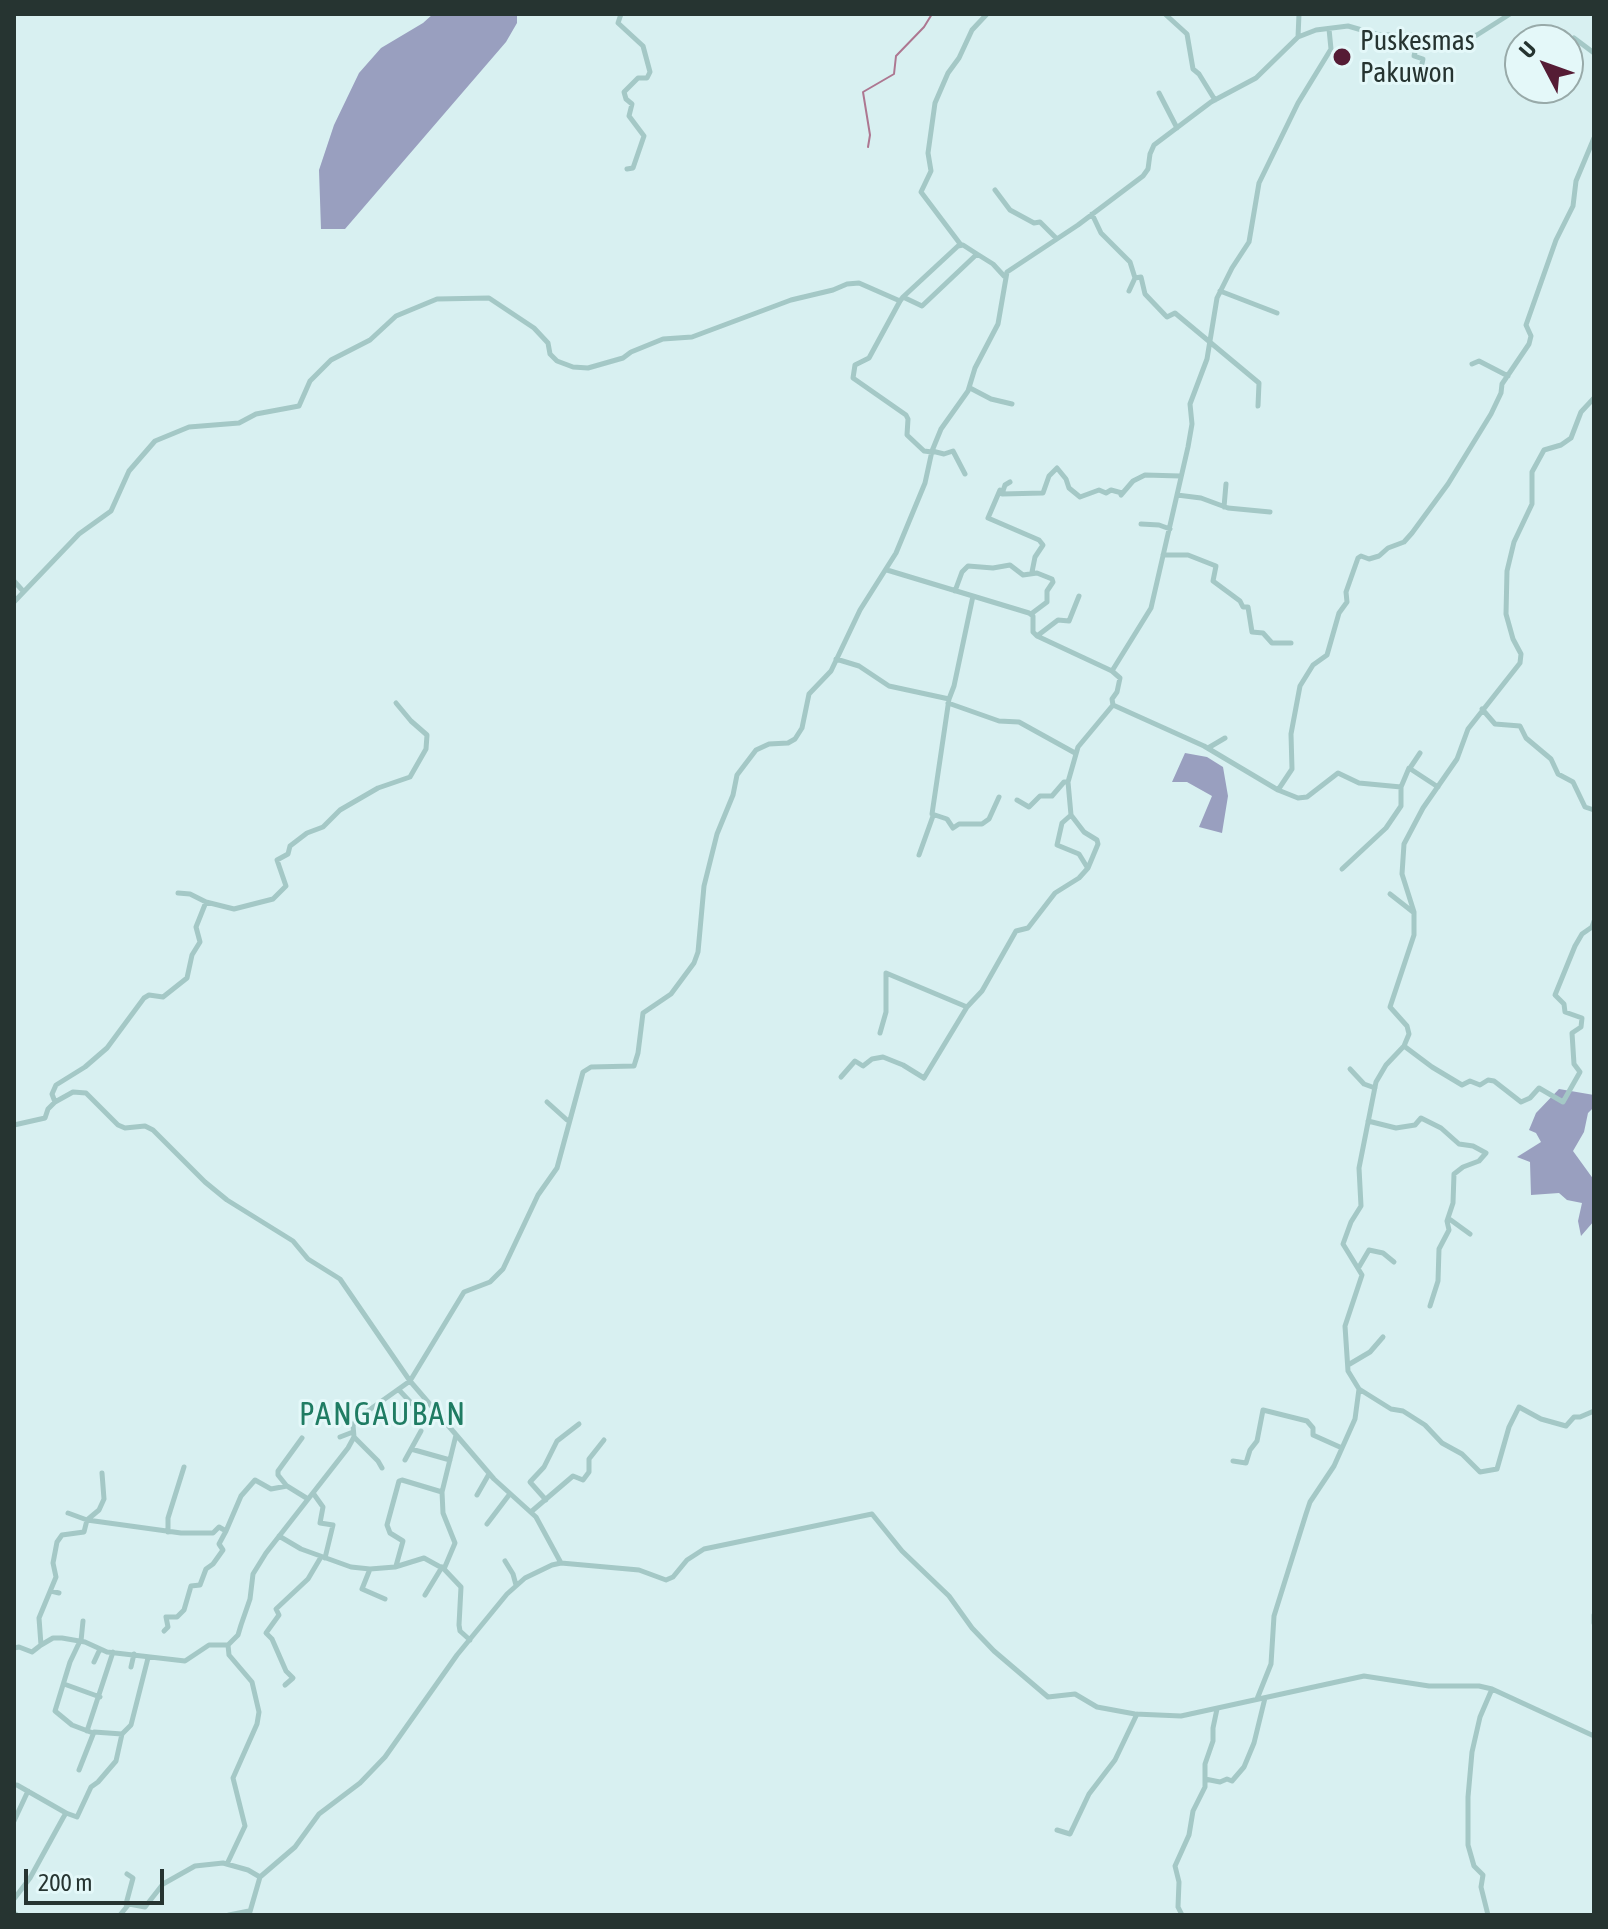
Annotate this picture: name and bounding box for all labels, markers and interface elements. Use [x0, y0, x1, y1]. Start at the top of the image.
place label: Puskesmas Pakuwon [1360, 24, 1475, 90]
north arrow [1504, 24, 1584, 104]
text: U [1513, 36, 1541, 63]
marker: Puskesmas Pakuwon [1331, 46, 1353, 68]
district label: PANGAUBAN [299, 1396, 467, 1434]
scale bar [28, 1853, 168, 1903]
text: 200 m [38, 1869, 92, 1896]

